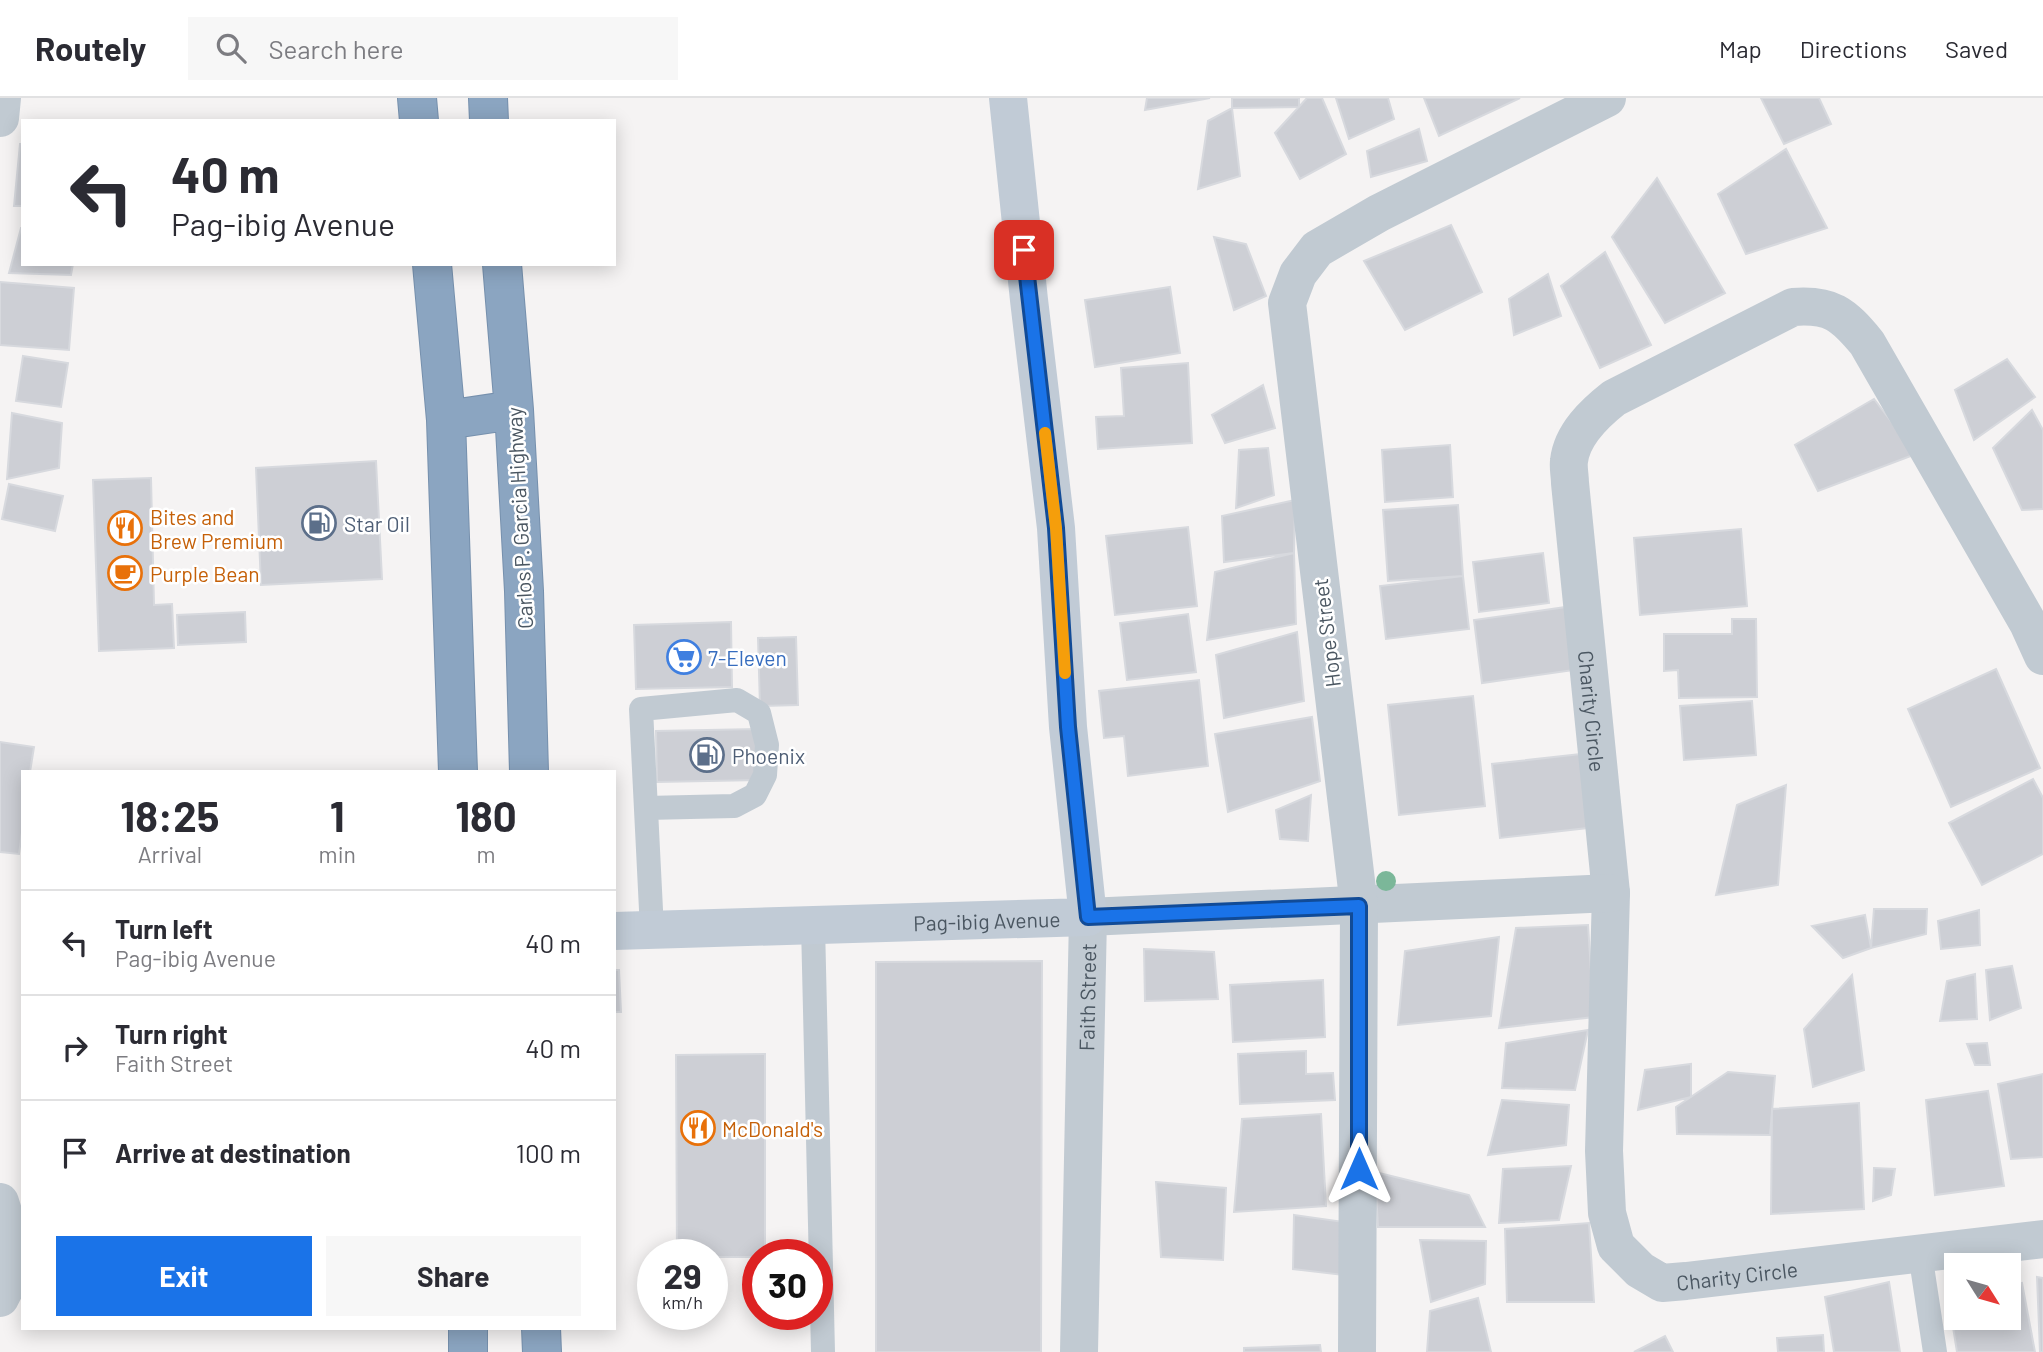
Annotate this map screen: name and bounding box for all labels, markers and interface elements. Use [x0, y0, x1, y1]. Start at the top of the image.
search box [188, 17, 678, 80]
text: Routely [35, 28, 146, 68]
icon: search [212, 29, 250, 67]
text: Search here [268, 33, 404, 64]
text: Map [1719, 34, 1762, 63]
text: Directions [1800, 34, 1907, 63]
text: Saved [1945, 34, 2008, 63]
text: 40 m [171, 144, 279, 203]
icon: left [56, 147, 147, 238]
text: Pag-ibig Avenue [171, 204, 395, 242]
pin [994, 220, 1054, 280]
icon: arrive [1005, 231, 1043, 269]
street label: Carlos P. Garcia Highway [501, 406, 537, 630]
place label: Bites and Brew Premium [150, 504, 283, 553]
fuel station icon: Star Oil [300, 504, 338, 542]
restaurant icon: Bites and Brew Premium [106, 509, 144, 547]
place label: Star Oil [344, 511, 410, 536]
cafe icon: Purple Bean [106, 554, 144, 592]
place label: Purple Bean [150, 561, 259, 586]
street label: Hope Street [1307, 577, 1345, 689]
supermarket icon: 7-Eleven [665, 638, 703, 676]
place label: 7-Eleven [708, 645, 787, 670]
street label: Charity Circle [1574, 649, 1611, 773]
fuel station icon: Phoenix [688, 736, 726, 774]
place label: Phoenix [732, 743, 805, 768]
text: 18:25 [120, 790, 219, 840]
text: 1 [330, 790, 345, 840]
text: 180 [455, 790, 517, 840]
text: Arrival [138, 840, 202, 868]
text: min [319, 840, 356, 868]
text: m [476, 840, 495, 868]
street label: Pag-ibig Avenue [913, 905, 1061, 935]
text: Turn left [115, 913, 213, 944]
icon: left [56, 924, 94, 962]
text: 40 m [525, 927, 581, 958]
street label: Faith Street [1073, 943, 1100, 1051]
text: Pag-ibig Avenue [115, 944, 276, 972]
text: Turn right [115, 1018, 228, 1049]
icon: right [56, 1029, 94, 1067]
text: 40 m [525, 1032, 581, 1063]
text: Faith Street [115, 1049, 233, 1077]
restaurant icon: McDonald's [679, 1109, 717, 1147]
place label: McDonald's [722, 1116, 823, 1141]
position arrow [1322, 1132, 1396, 1206]
icon: arrive [56, 1134, 94, 1172]
text: Arrive at destination [115, 1137, 351, 1168]
text: 100 m [516, 1137, 581, 1168]
button: Exit [56, 1236, 312, 1316]
button: Share [326, 1236, 581, 1316]
speed limit sign: 30 [742, 1239, 833, 1330]
north arrow [1944, 1253, 2021, 1330]
map controls [1944, 1253, 2021, 1330]
text: 29 [663, 1254, 702, 1296]
street label: Charity Circle [1675, 1255, 1799, 1294]
text: km/h [662, 1291, 703, 1313]

